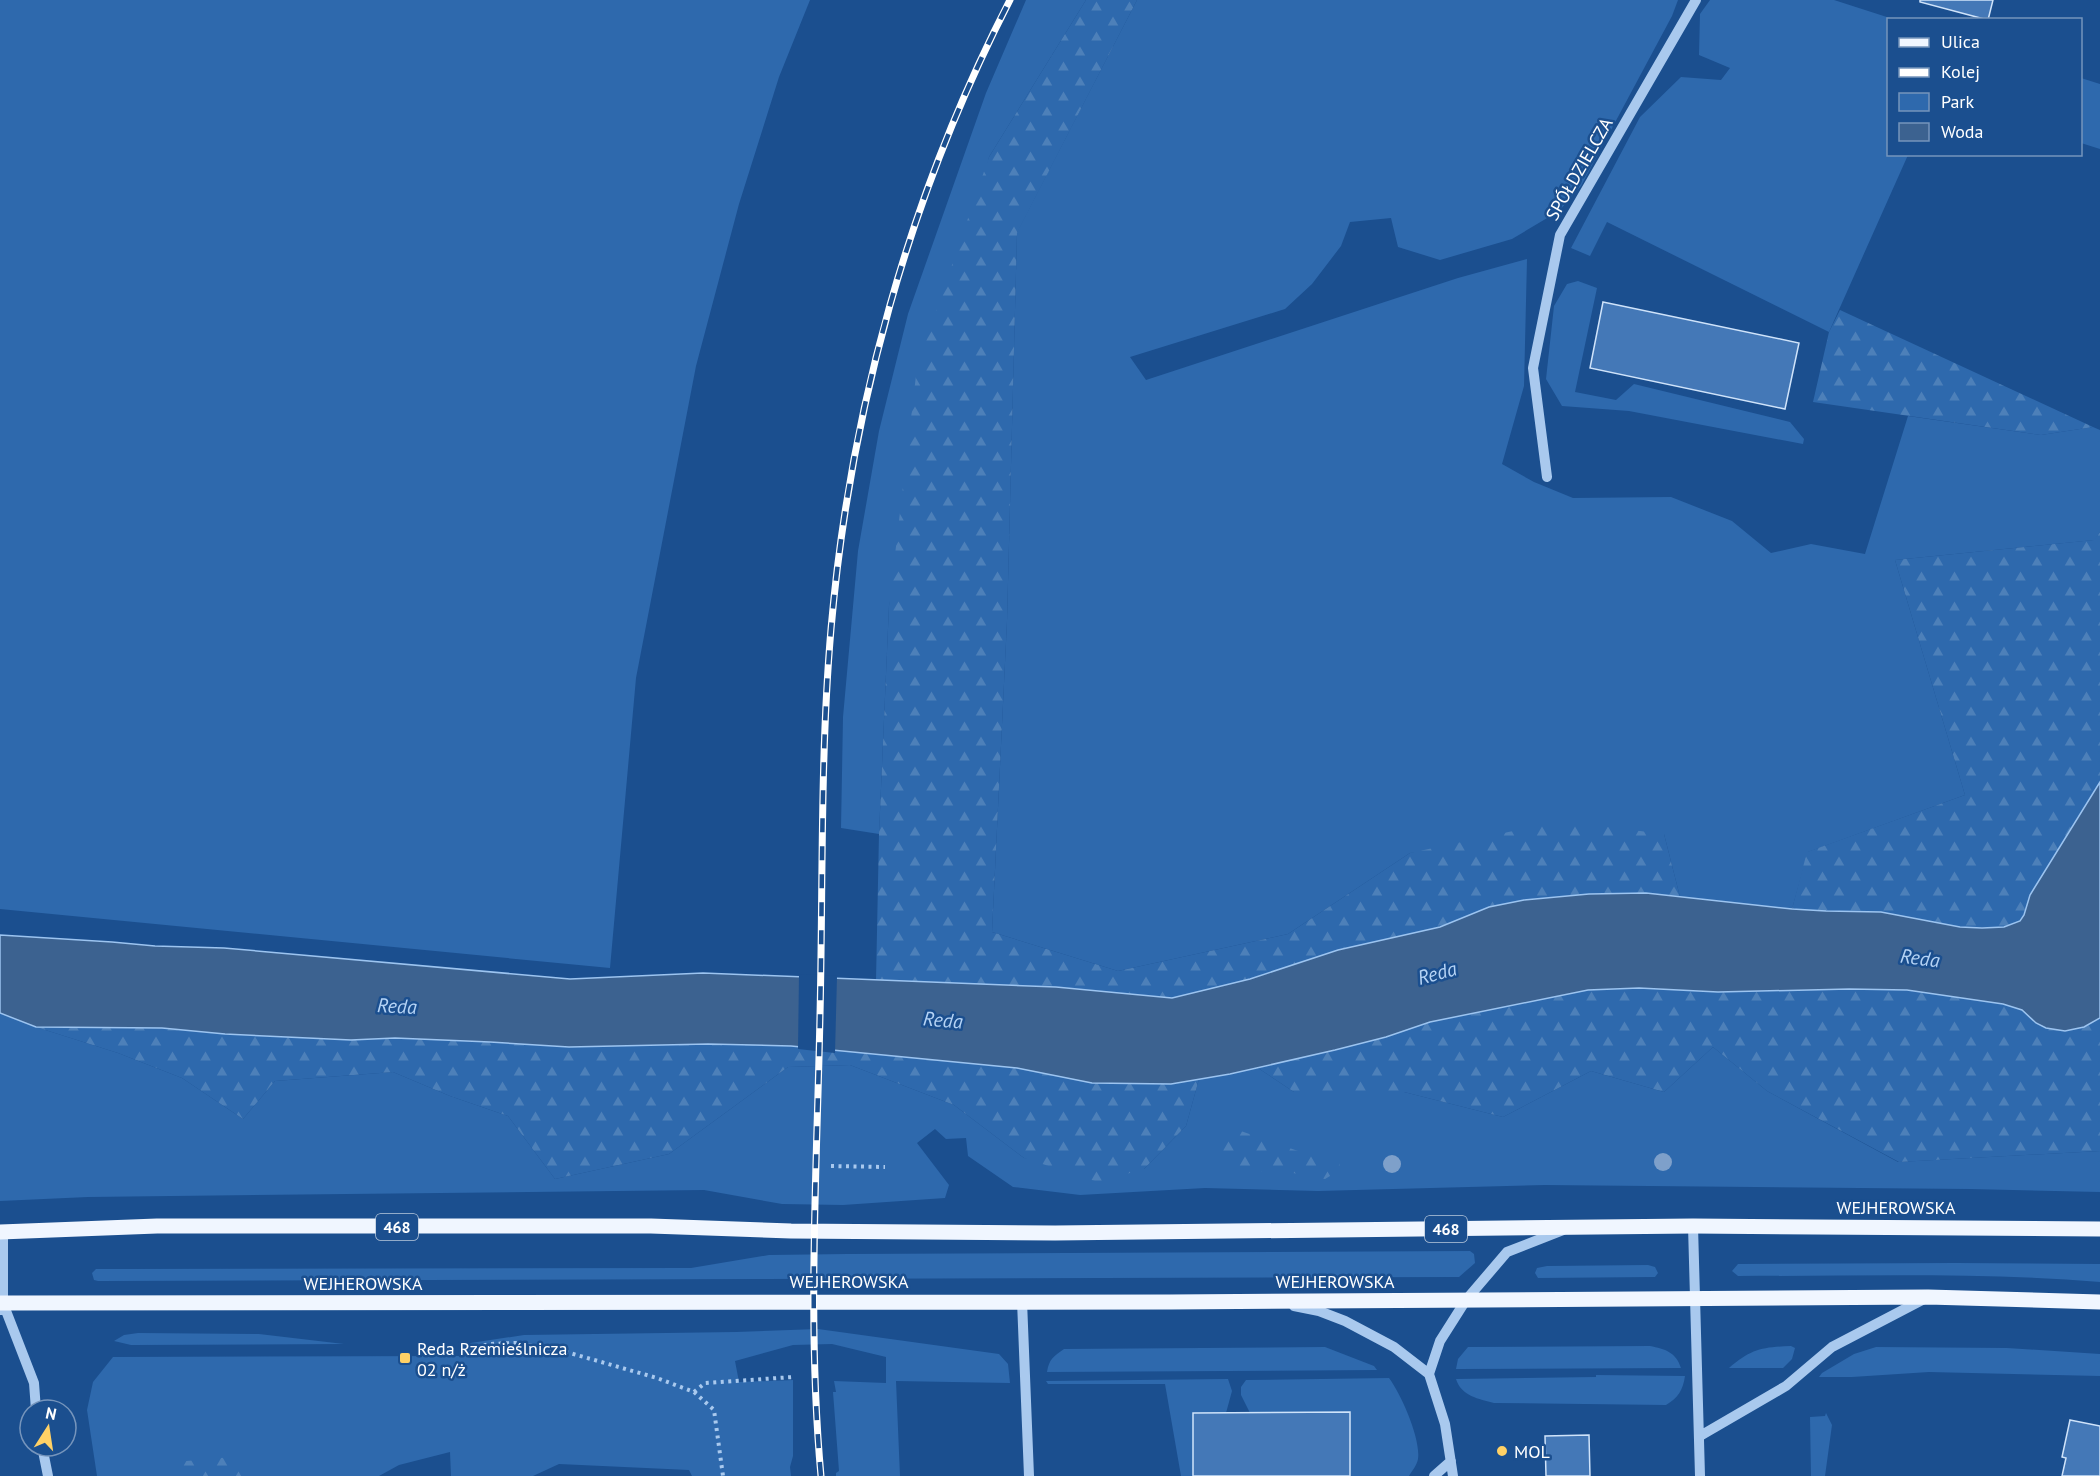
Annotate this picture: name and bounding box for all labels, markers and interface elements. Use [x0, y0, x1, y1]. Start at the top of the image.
legend [1887, 18, 2082, 156]
text: Ulica [1941, 30, 1980, 53]
text: Kolej [1941, 60, 1980, 83]
text: Park [1941, 90, 1974, 113]
street label: SPÓŁDZIELCZA [1540, 113, 1618, 225]
text: Woda [1941, 120, 1983, 143]
water label: Reda [1899, 943, 1942, 973]
water label: Reda [1414, 955, 1460, 991]
water label: Reda [377, 992, 418, 1020]
water label: Reda [922, 1005, 964, 1035]
street label: WEJHEROWSKA [1837, 1196, 1956, 1219]
road number: 468 [376, 1214, 418, 1240]
road number: 468 [1425, 1216, 1467, 1242]
street label: WEJHEROWSKA [790, 1270, 909, 1293]
street label: WEJHEROWSKA [1276, 1270, 1395, 1293]
street label: WEJHEROWSKA [304, 1272, 423, 1295]
place label: Reda Rzemieślnicza 02 n/ż [417, 1337, 567, 1381]
marker: Reda Rzemieślnicza 02 n/ż [398, 1351, 412, 1365]
north arrow [18, 1398, 78, 1458]
text: N [44, 1402, 58, 1424]
place label: MOL [1514, 1440, 1550, 1463]
marker: MOL [1495, 1444, 1509, 1458]

